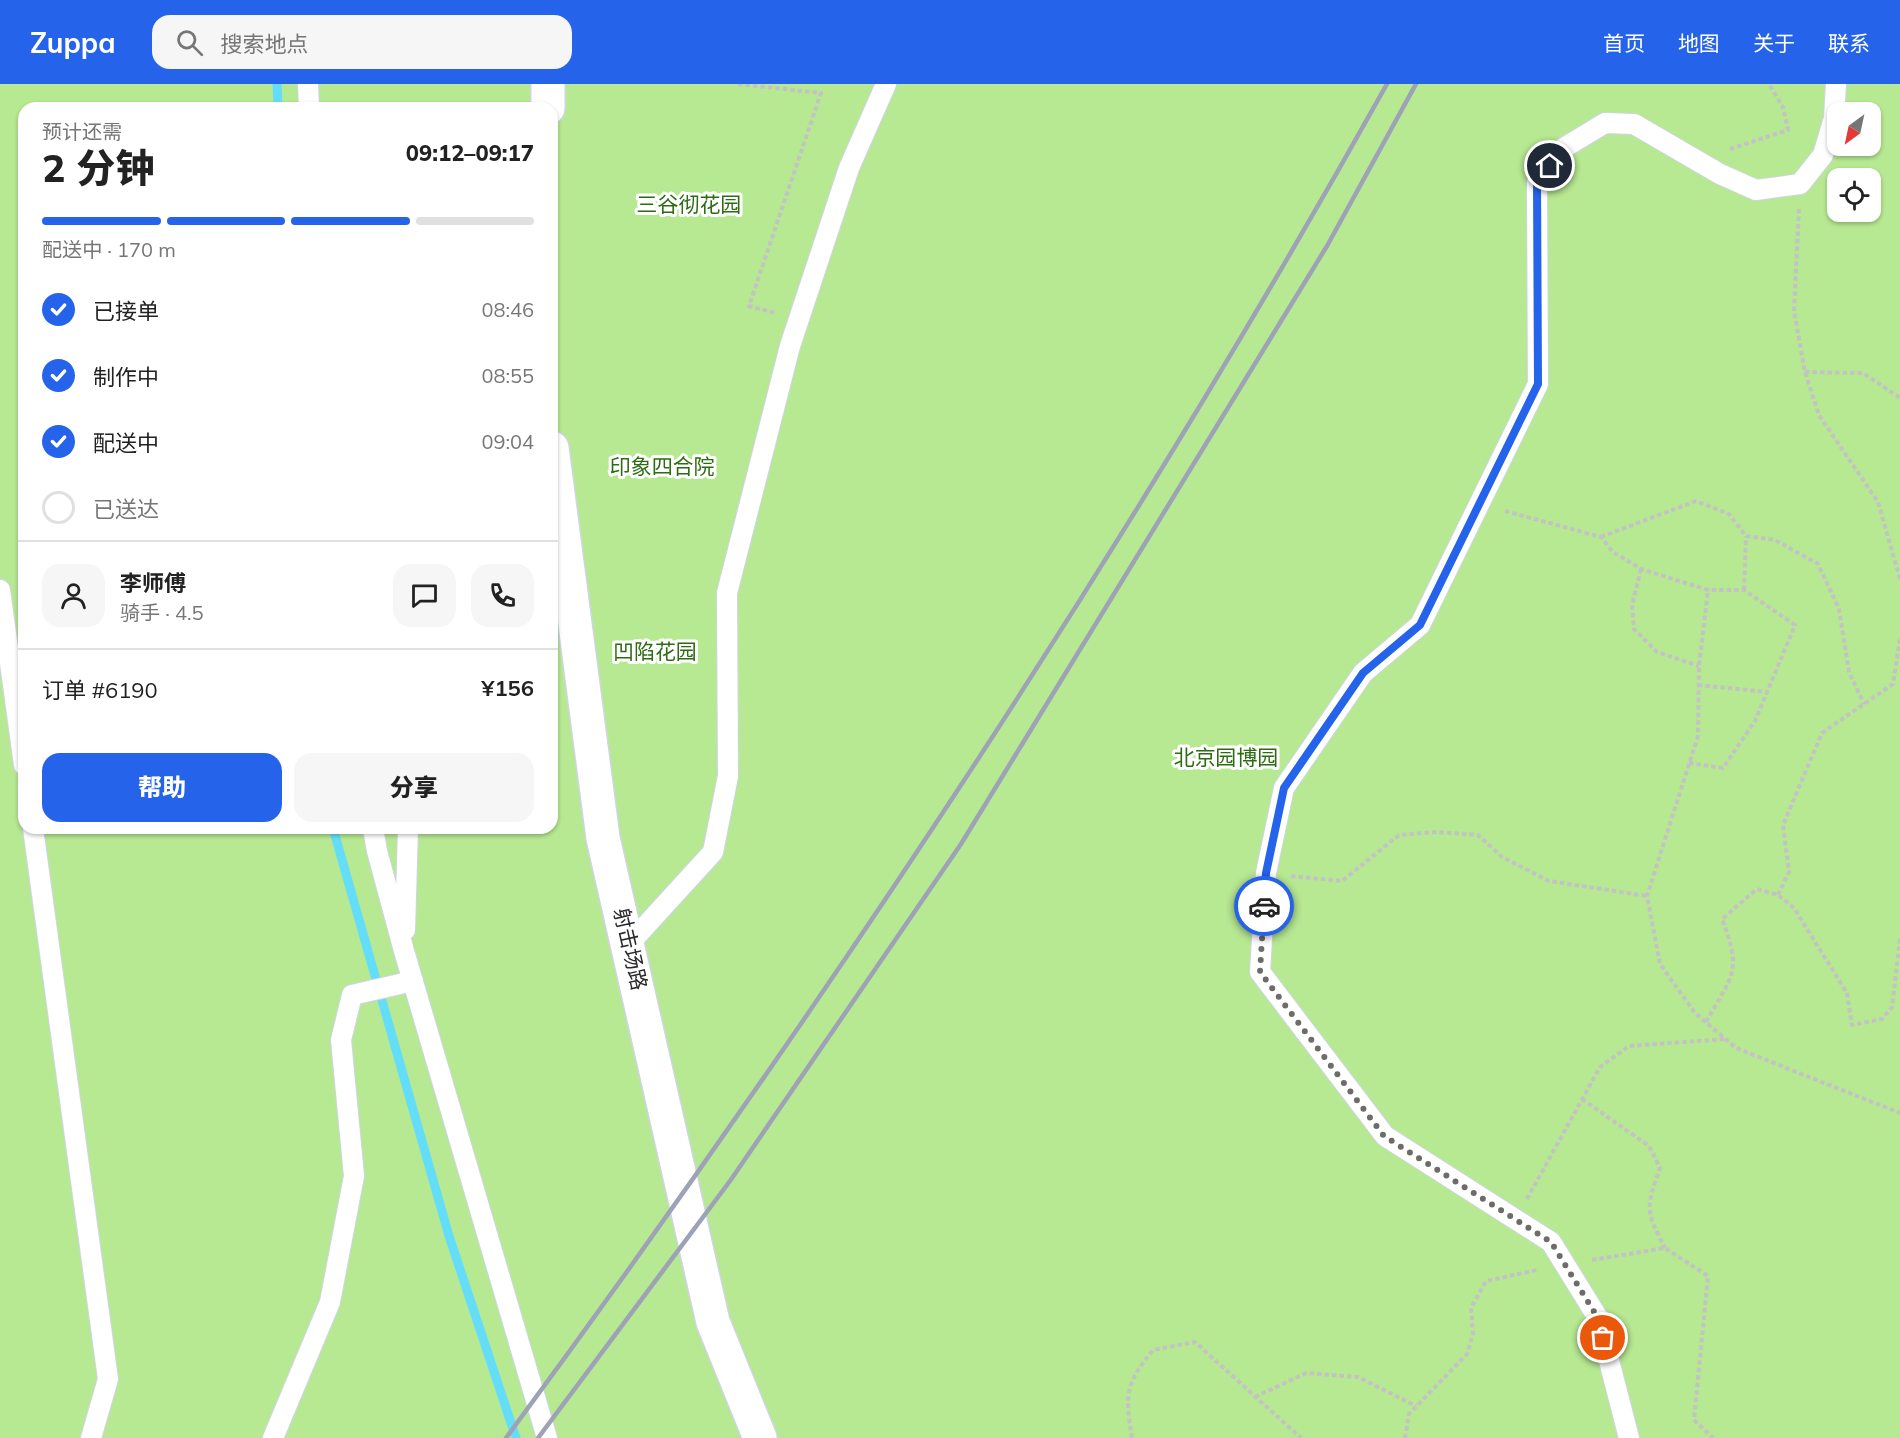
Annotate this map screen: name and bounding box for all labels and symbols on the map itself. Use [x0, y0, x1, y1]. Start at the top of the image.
north arrow [1827, 102, 1881, 156]
pin [1524, 140, 1575, 191]
park label: 三谷彻花园 [637, 191, 742, 217]
park label: 印象四合院 [610, 453, 715, 479]
park label: 凹陷花园 [613, 638, 697, 664]
park label: 北京园博园 [1174, 744, 1279, 770]
courier [1234, 876, 1294, 936]
street label: 射击场路 [609, 905, 653, 993]
pin [1577, 1312, 1628, 1363]

